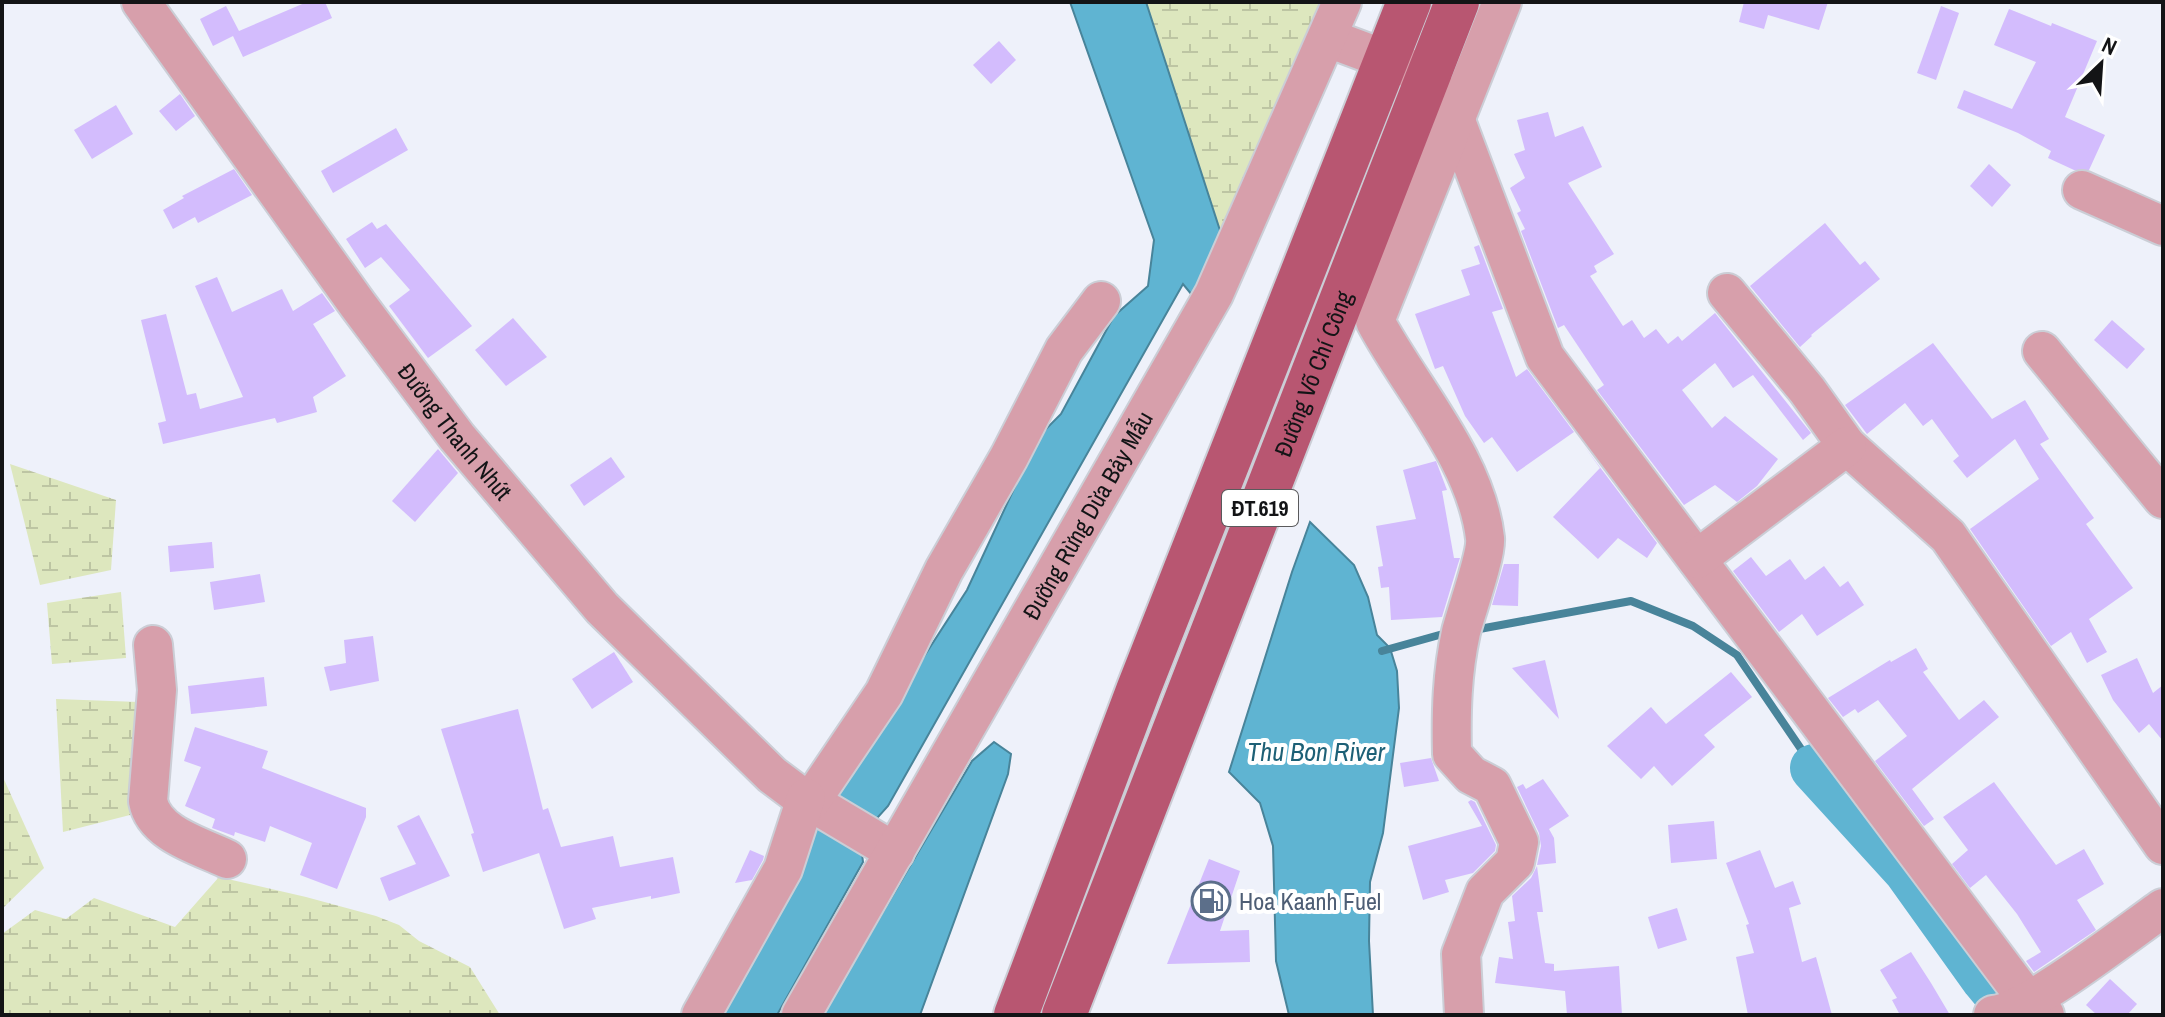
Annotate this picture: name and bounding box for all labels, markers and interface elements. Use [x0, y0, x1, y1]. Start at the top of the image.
north arrow [2061, 24, 2141, 104]
text: N [2097, 30, 2122, 62]
street label: Đường Võ Chí Công [1266, 286, 1359, 461]
street label: Đường Thanh Nhứt [391, 356, 520, 507]
street label: Đường Rừng Dừa Bảy Mẫu [1015, 405, 1160, 625]
road number: ĐT.619 [1222, 490, 1298, 526]
water label: Thu Bon River [1247, 734, 1386, 769]
fuel station icon: Hoa Kaanh Fuel [1190, 880, 1232, 922]
place label: Hoa Kaanh Fuel [1239, 885, 1381, 917]

